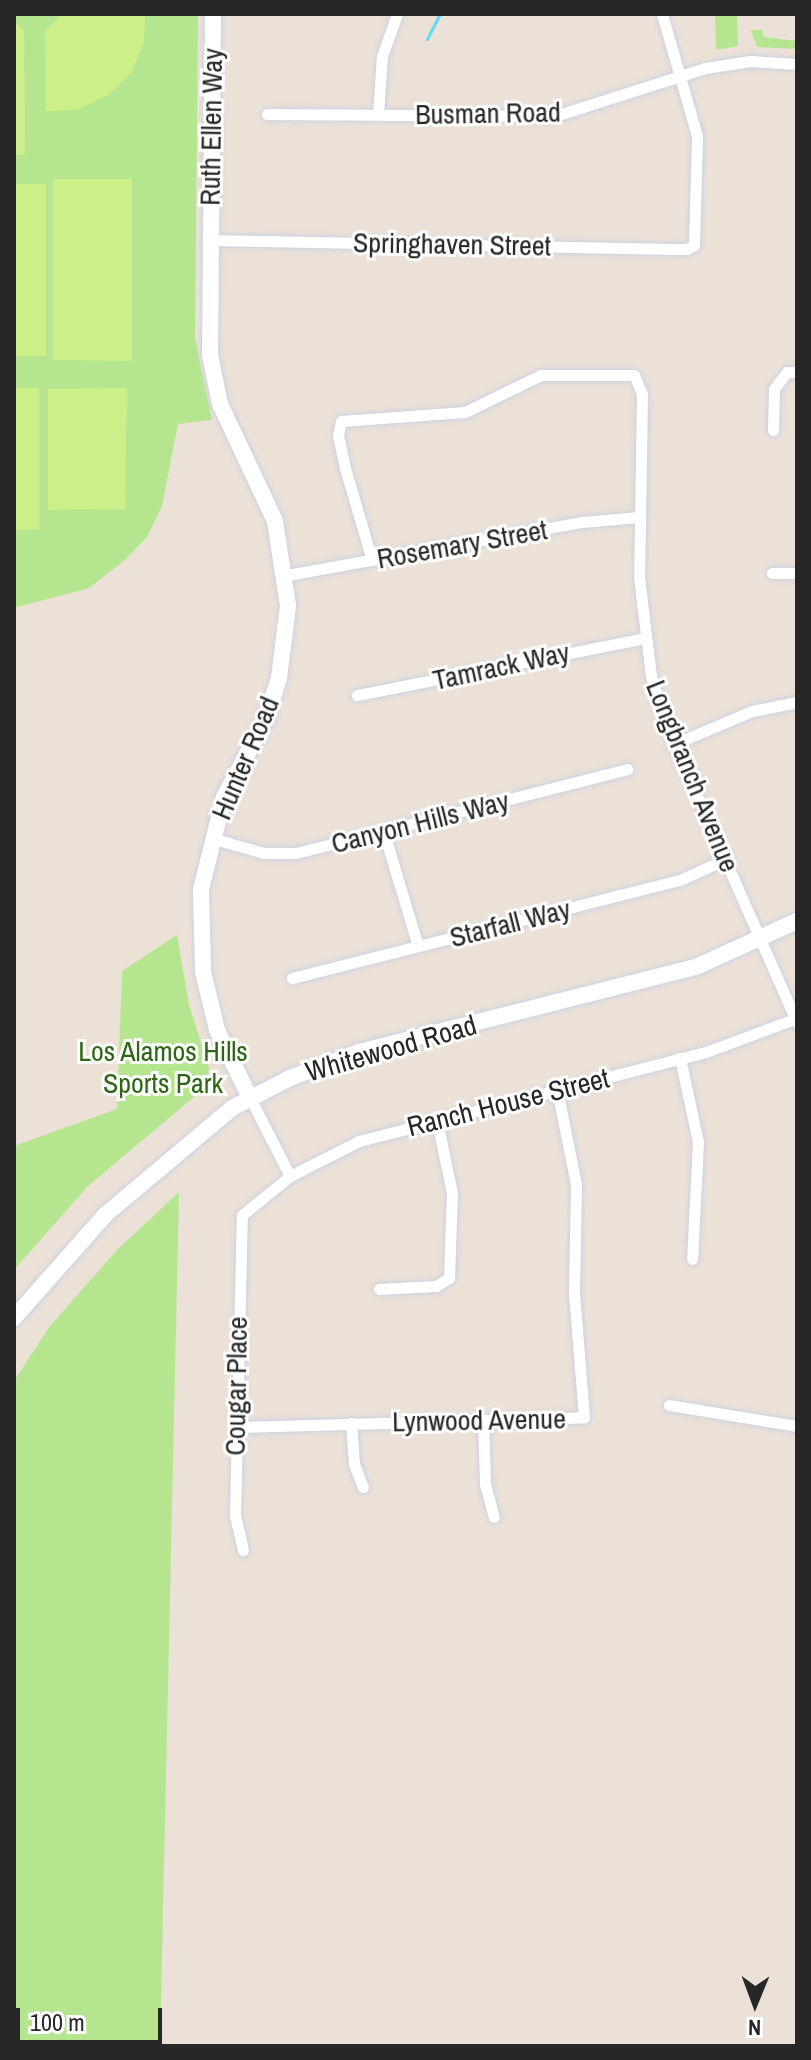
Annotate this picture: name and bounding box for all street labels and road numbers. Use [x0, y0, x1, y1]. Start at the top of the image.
street label: Ruth Ellen Way [193, 48, 229, 206]
street label: Busman Road [415, 95, 561, 131]
street label: Springhaven Street [353, 225, 551, 263]
street label: Rosemary Street [374, 512, 550, 576]
street label: Tamrack Way [430, 635, 572, 697]
street label: Longbranch Avenue [639, 675, 747, 877]
street label: Hunter Road [204, 692, 286, 824]
street label: Canyon Hills Way [328, 784, 512, 860]
street label: Starfall Way [446, 892, 574, 954]
street label: Whitewood Road [302, 1008, 480, 1088]
street label: Ranch House Street [404, 1061, 612, 1143]
street label: Cougar Place [218, 1316, 254, 1456]
street label: Lynwood Avenue [391, 1402, 567, 1438]

